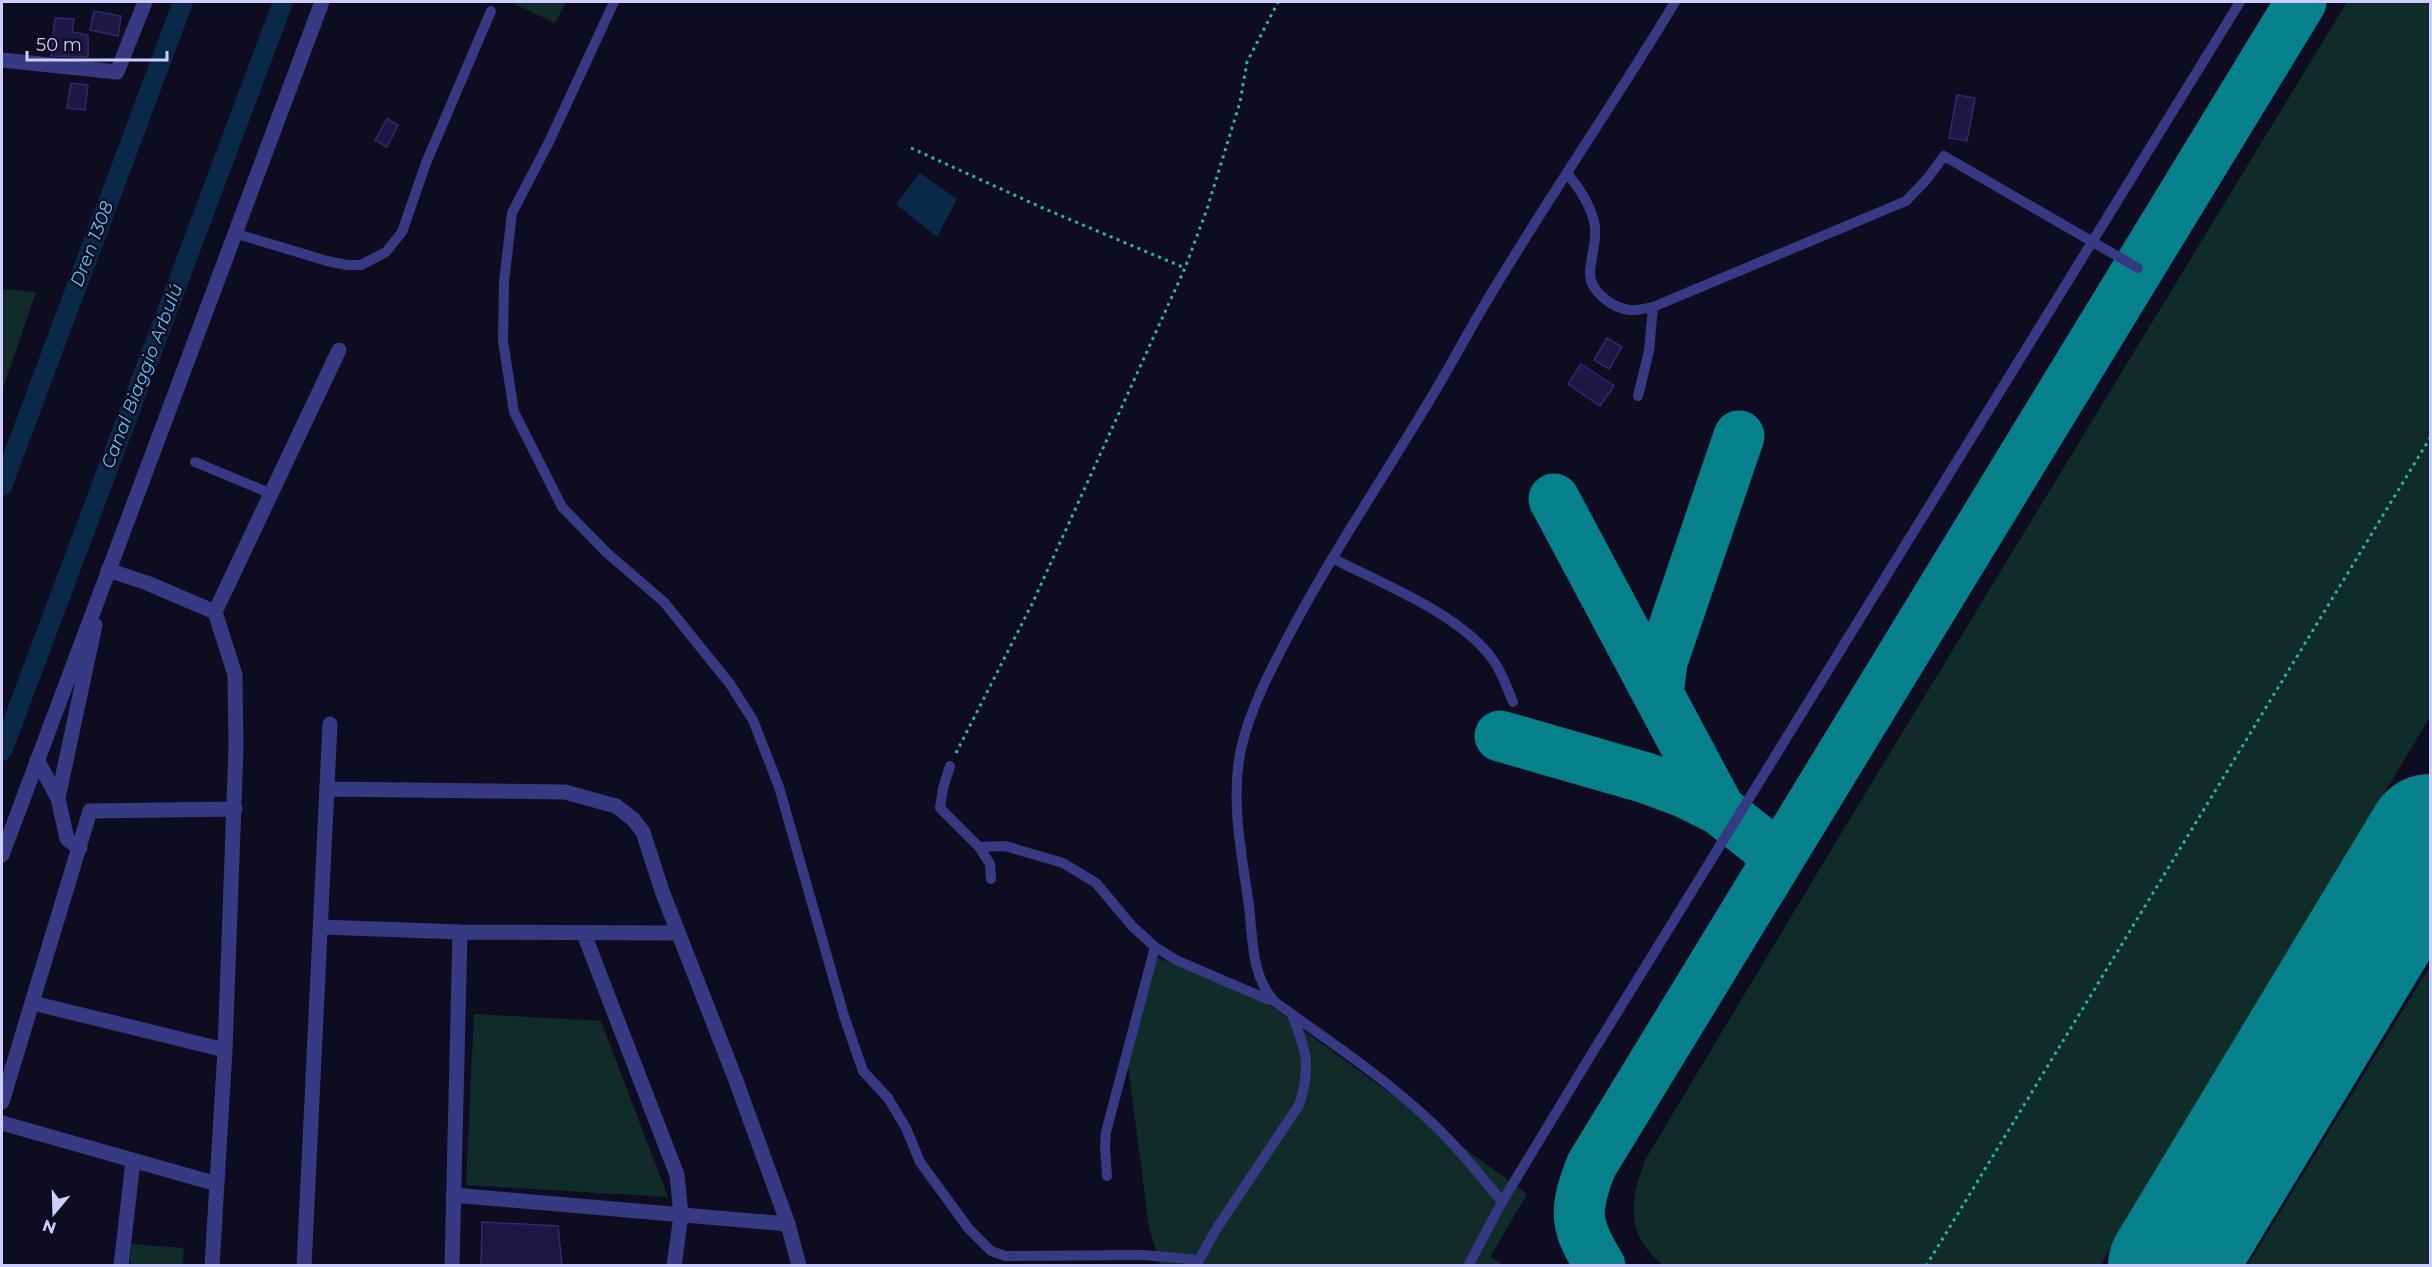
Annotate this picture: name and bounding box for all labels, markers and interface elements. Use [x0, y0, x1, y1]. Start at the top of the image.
scale bar [27, 24, 166, 62]
text: 50 m [36, 34, 82, 56]
water label: Dren 1308 [66, 198, 119, 290]
water label: Canal Biaggio Arbulú [97, 281, 187, 471]
north arrow [24, 1183, 84, 1243]
text: N [40, 1216, 58, 1238]

